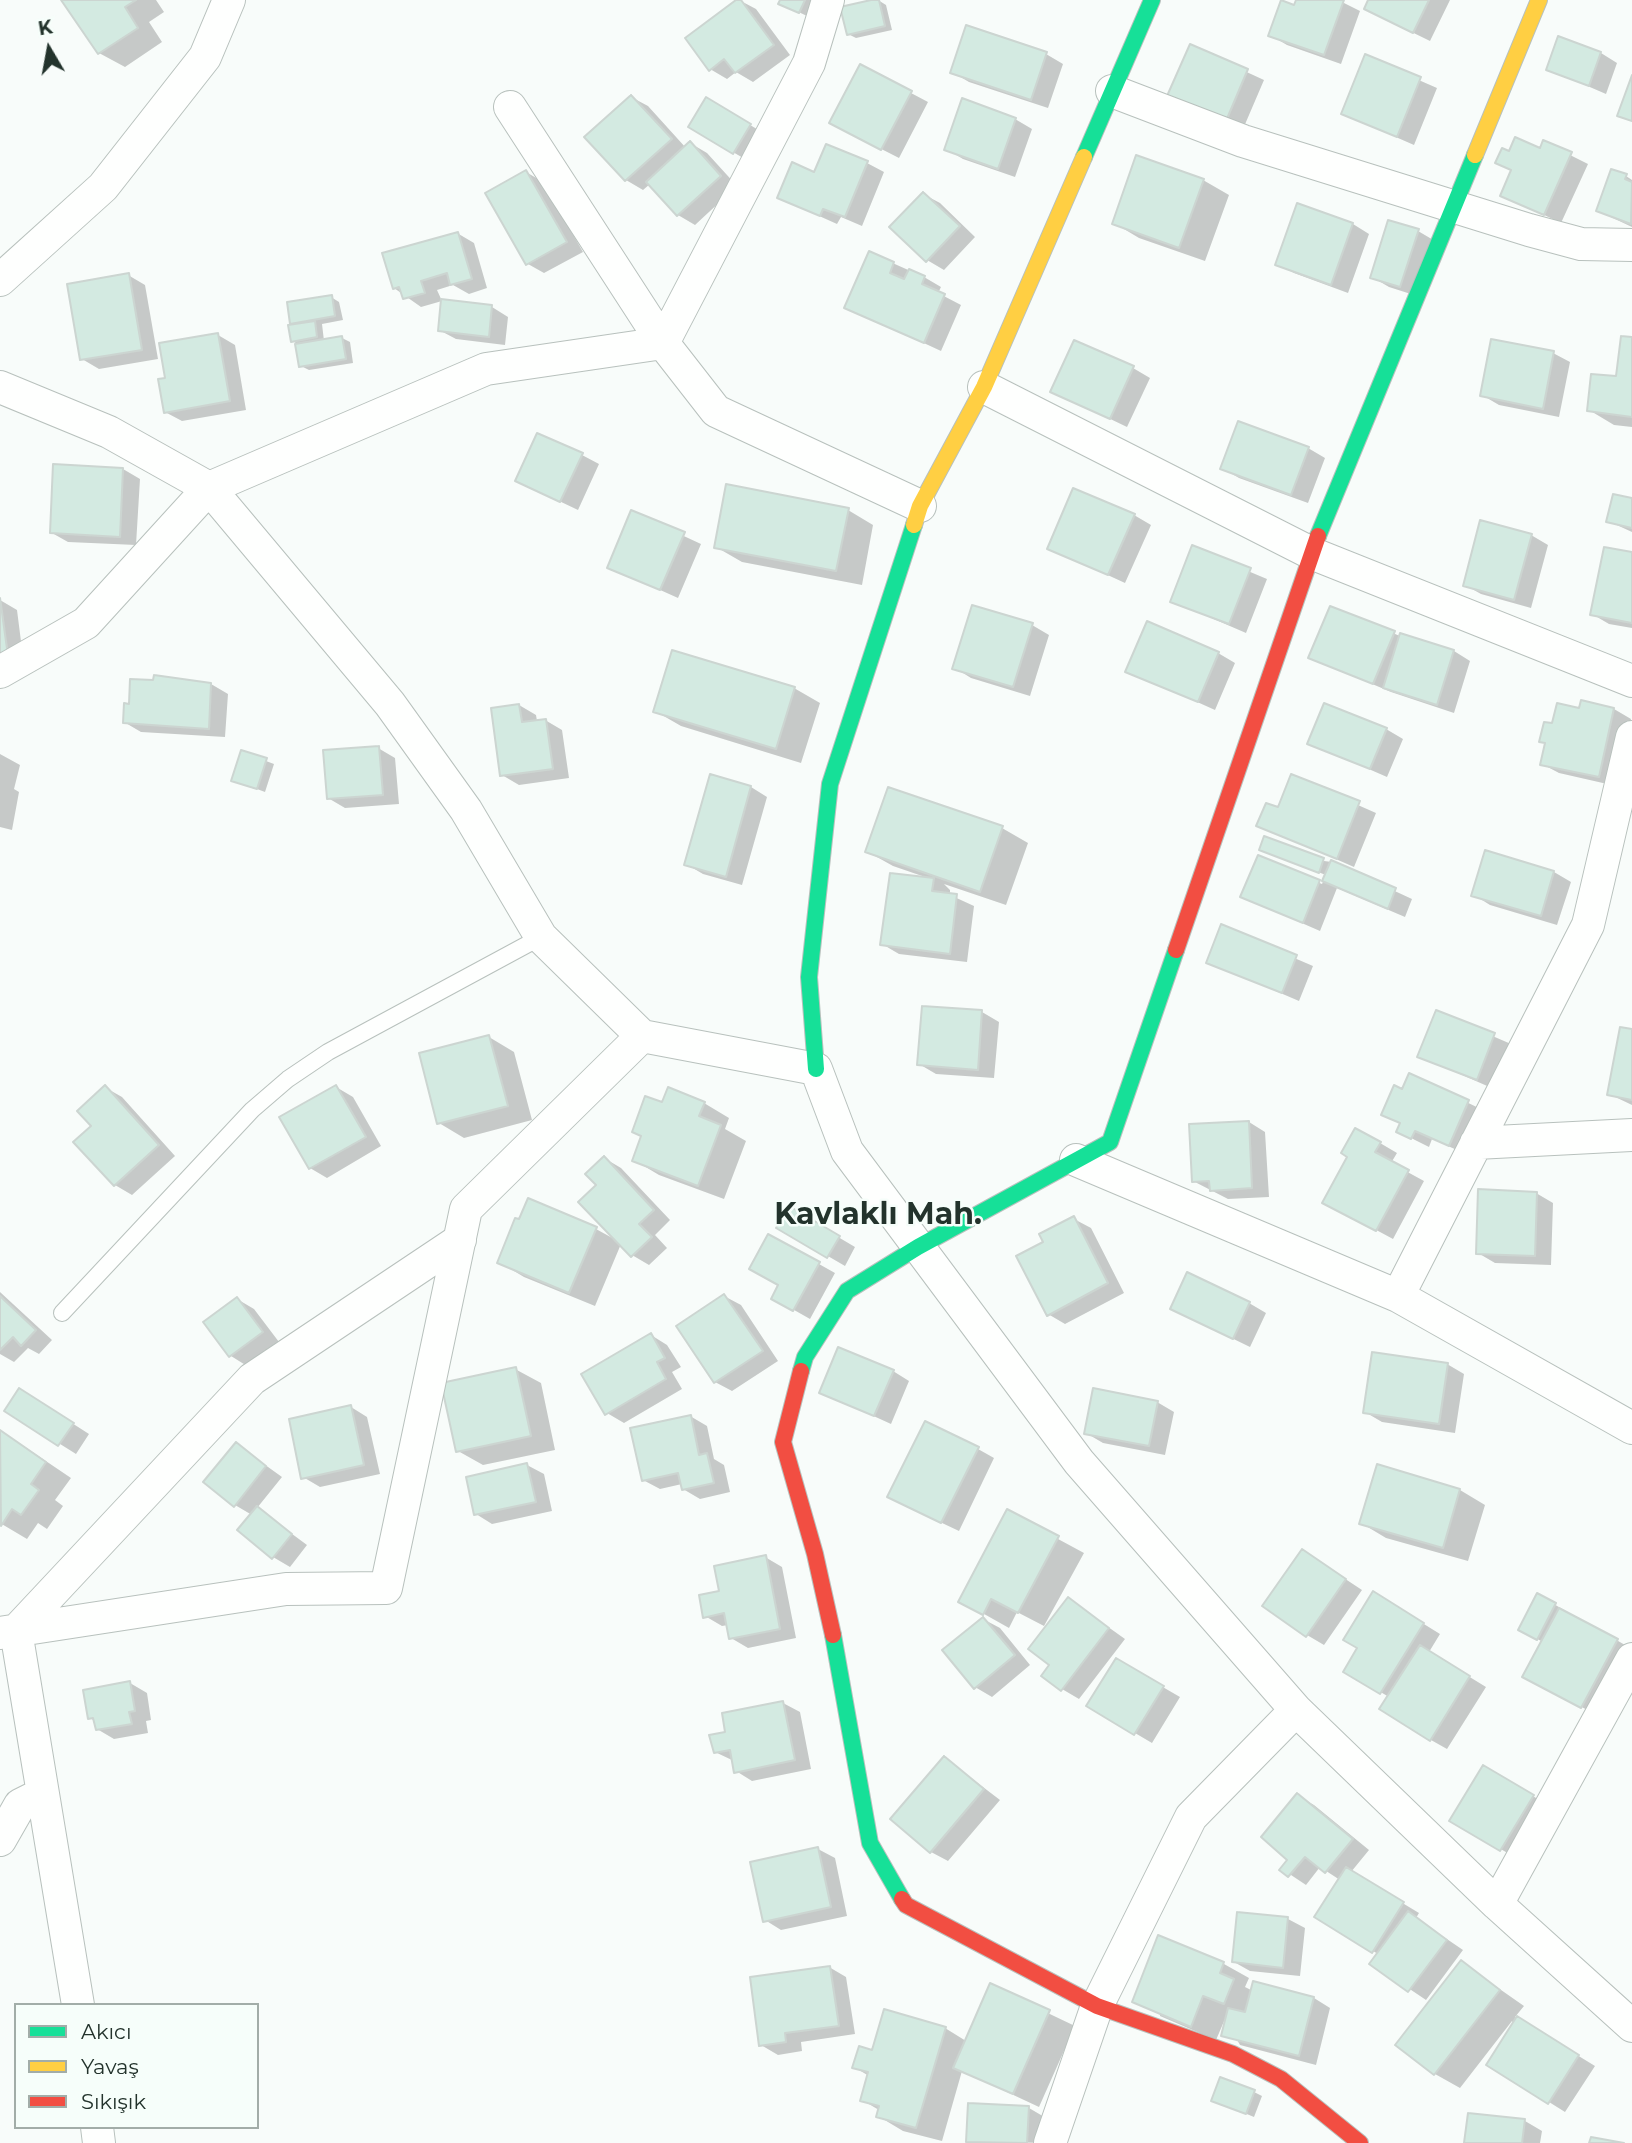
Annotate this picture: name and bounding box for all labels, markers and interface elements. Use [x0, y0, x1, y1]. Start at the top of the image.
north arrow [14, 14, 84, 84]
text: K [36, 15, 54, 40]
district label: Kavlaklı Mah. [774, 1197, 982, 1233]
legend [14, 2003, 259, 2129]
text: Akıcı [81, 2019, 132, 2044]
text: Yavaş [81, 2054, 139, 2079]
text: Sıkışık [81, 2089, 146, 2114]

